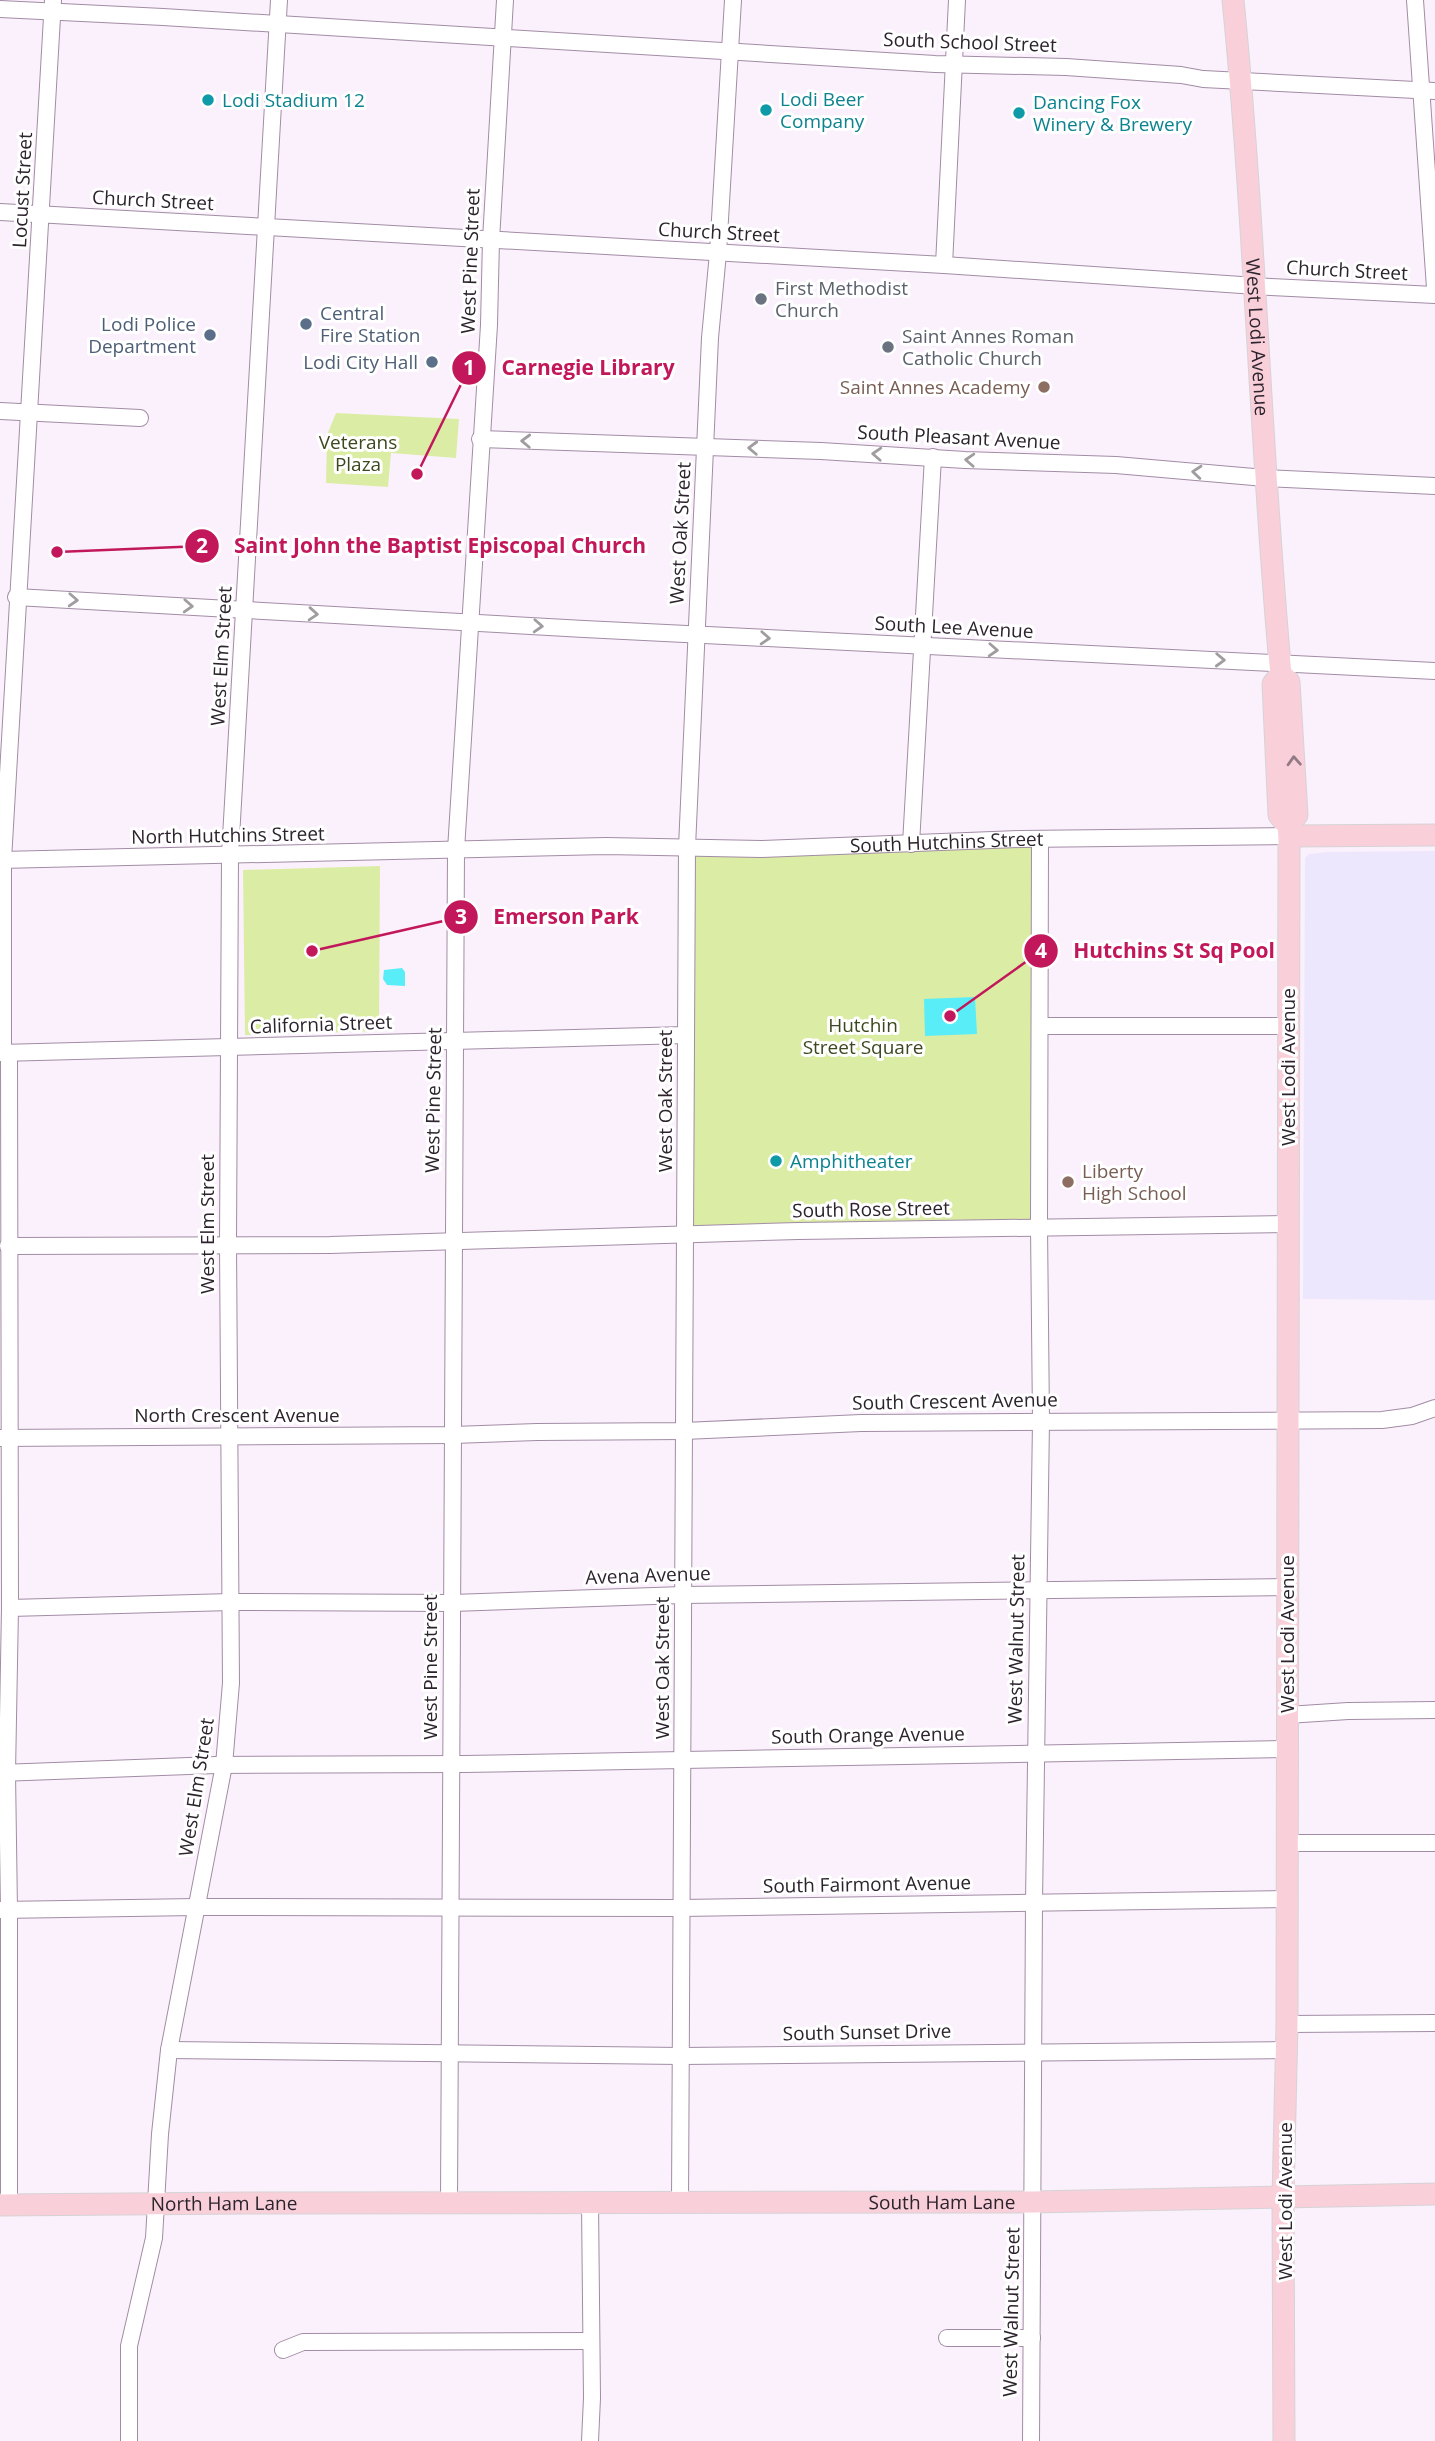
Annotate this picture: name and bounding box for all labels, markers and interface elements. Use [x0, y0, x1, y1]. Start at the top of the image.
street label: South School Street [883, 26, 1057, 58]
place label: Lodi Beer Company [780, 86, 865, 134]
place label: Lodi Stadium 12 [222, 87, 365, 113]
place label: Dancing Fox Winery & Brewery [1033, 89, 1193, 137]
marker: Lodi Stadium 12 [200, 92, 216, 108]
marker: Lodi Beer Company [758, 102, 774, 118]
marker: Dancing Fox Winery & Brewery [1011, 105, 1027, 121]
street label: Locust Street [6, 131, 38, 249]
street label: Church Street [92, 184, 215, 216]
street label: West Pine Street [454, 188, 486, 334]
street label: Church Street [658, 216, 781, 248]
street label: Church Street [1286, 254, 1409, 286]
street label: West Lodi Avenue [1240, 257, 1275, 417]
place label: First Methodist Church [775, 275, 908, 323]
marker: First Methodist Church [753, 291, 769, 307]
place label: Central Fire Station [320, 300, 420, 348]
place label: Lodi Police Department [88, 311, 196, 359]
marker: Central Fire Station [298, 316, 314, 332]
place label: Saint Annes Roman Catholic Church [902, 323, 1074, 371]
marker: Lodi Police Department [202, 327, 218, 343]
marker: Saint Annes Roman Catholic Church [880, 339, 896, 355]
callout: Carnegie Library [452, 347, 688, 389]
place label: Lodi City Hall [303, 349, 418, 375]
text: 1 [463, 353, 475, 381]
text: Carnegie Library [501, 353, 675, 381]
marker: Lodi City Hall [424, 354, 440, 370]
place label: Saint Annes Academy [840, 374, 1030, 400]
marker: Saint Annes Academy [1036, 379, 1052, 395]
street label: South Pleasant Avenue [857, 419, 1061, 455]
park label: Veterans Plaza [319, 429, 397, 477]
one-way arrow [520, 433, 531, 448]
one-way arrow [747, 441, 758, 456]
one-way arrow [871, 447, 882, 462]
one-way arrow [965, 453, 976, 468]
street label: West Oak Street [663, 461, 697, 605]
one-way arrow [1192, 465, 1203, 480]
callout: Saint John the Baptist Episcopal Church [185, 525, 660, 567]
text: 2 [196, 531, 208, 559]
text: Saint John the Baptist Episcopal Church [234, 531, 646, 559]
street label: West Elm Street [204, 585, 238, 727]
one-way arrow [68, 593, 79, 608]
one-way arrow [183, 599, 194, 614]
one-way arrow [308, 606, 319, 621]
street label: South Lee Avenue [874, 610, 1034, 644]
one-way arrow [533, 618, 544, 633]
one-way arrow [760, 630, 771, 645]
one-way arrow [987, 642, 998, 657]
one-way arrow [1215, 653, 1226, 668]
one-way arrow [1287, 755, 1302, 766]
street label: North Hutchins Street [131, 820, 325, 850]
street label: South Hutchins Street [849, 826, 1044, 859]
callout: Emerson Park [444, 896, 652, 938]
text: 3 [455, 902, 467, 930]
text: Emerson Park [493, 902, 640, 930]
callout: Hutchins St Sq Pool [1024, 930, 1289, 972]
text: 4 [1035, 936, 1047, 964]
text: Hutchins St Sq Pool [1073, 936, 1275, 964]
street label: West Lodi Avenue [1275, 988, 1301, 1146]
street label: California Street [249, 1009, 393, 1039]
park label: Hutchin Street Square [803, 1012, 923, 1060]
street label: West Pine Street [419, 1027, 447, 1173]
street label: West Oak Street [652, 1030, 678, 1172]
place label: Amphitheater [790, 1148, 913, 1174]
marker: Amphitheater [768, 1153, 784, 1169]
street label: West Elm Street [194, 1154, 220, 1294]
place label: Liberty High School [1082, 1158, 1187, 1206]
marker: Liberty High School [1060, 1174, 1076, 1190]
street label: South Rose Street [792, 1195, 950, 1223]
street label: South Crescent Avenue [852, 1386, 1058, 1416]
street label: North Crescent Avenue [134, 1402, 340, 1428]
street label: West Walnut Street [1002, 1554, 1030, 1724]
street label: West Lodi Avenue [1274, 1555, 1300, 1713]
street label: Avena Avenue [585, 1560, 711, 1590]
street label: West Pine Street [417, 1594, 443, 1740]
street label: West Oak Street [649, 1597, 675, 1739]
street label: West Elm Street [172, 1716, 220, 1858]
street label: South Orange Avenue [771, 1720, 965, 1750]
street label: South Fairmont Avenue [763, 1869, 971, 1899]
street label: South Sunset Drive [783, 2018, 951, 2046]
street label: West Lodi Avenue [1272, 2122, 1298, 2280]
street label: South Ham Lane [869, 2189, 1015, 2215]
street label: North Ham Lane [150, 2190, 297, 2217]
street label: West Walnut Street [997, 2227, 1025, 2397]

